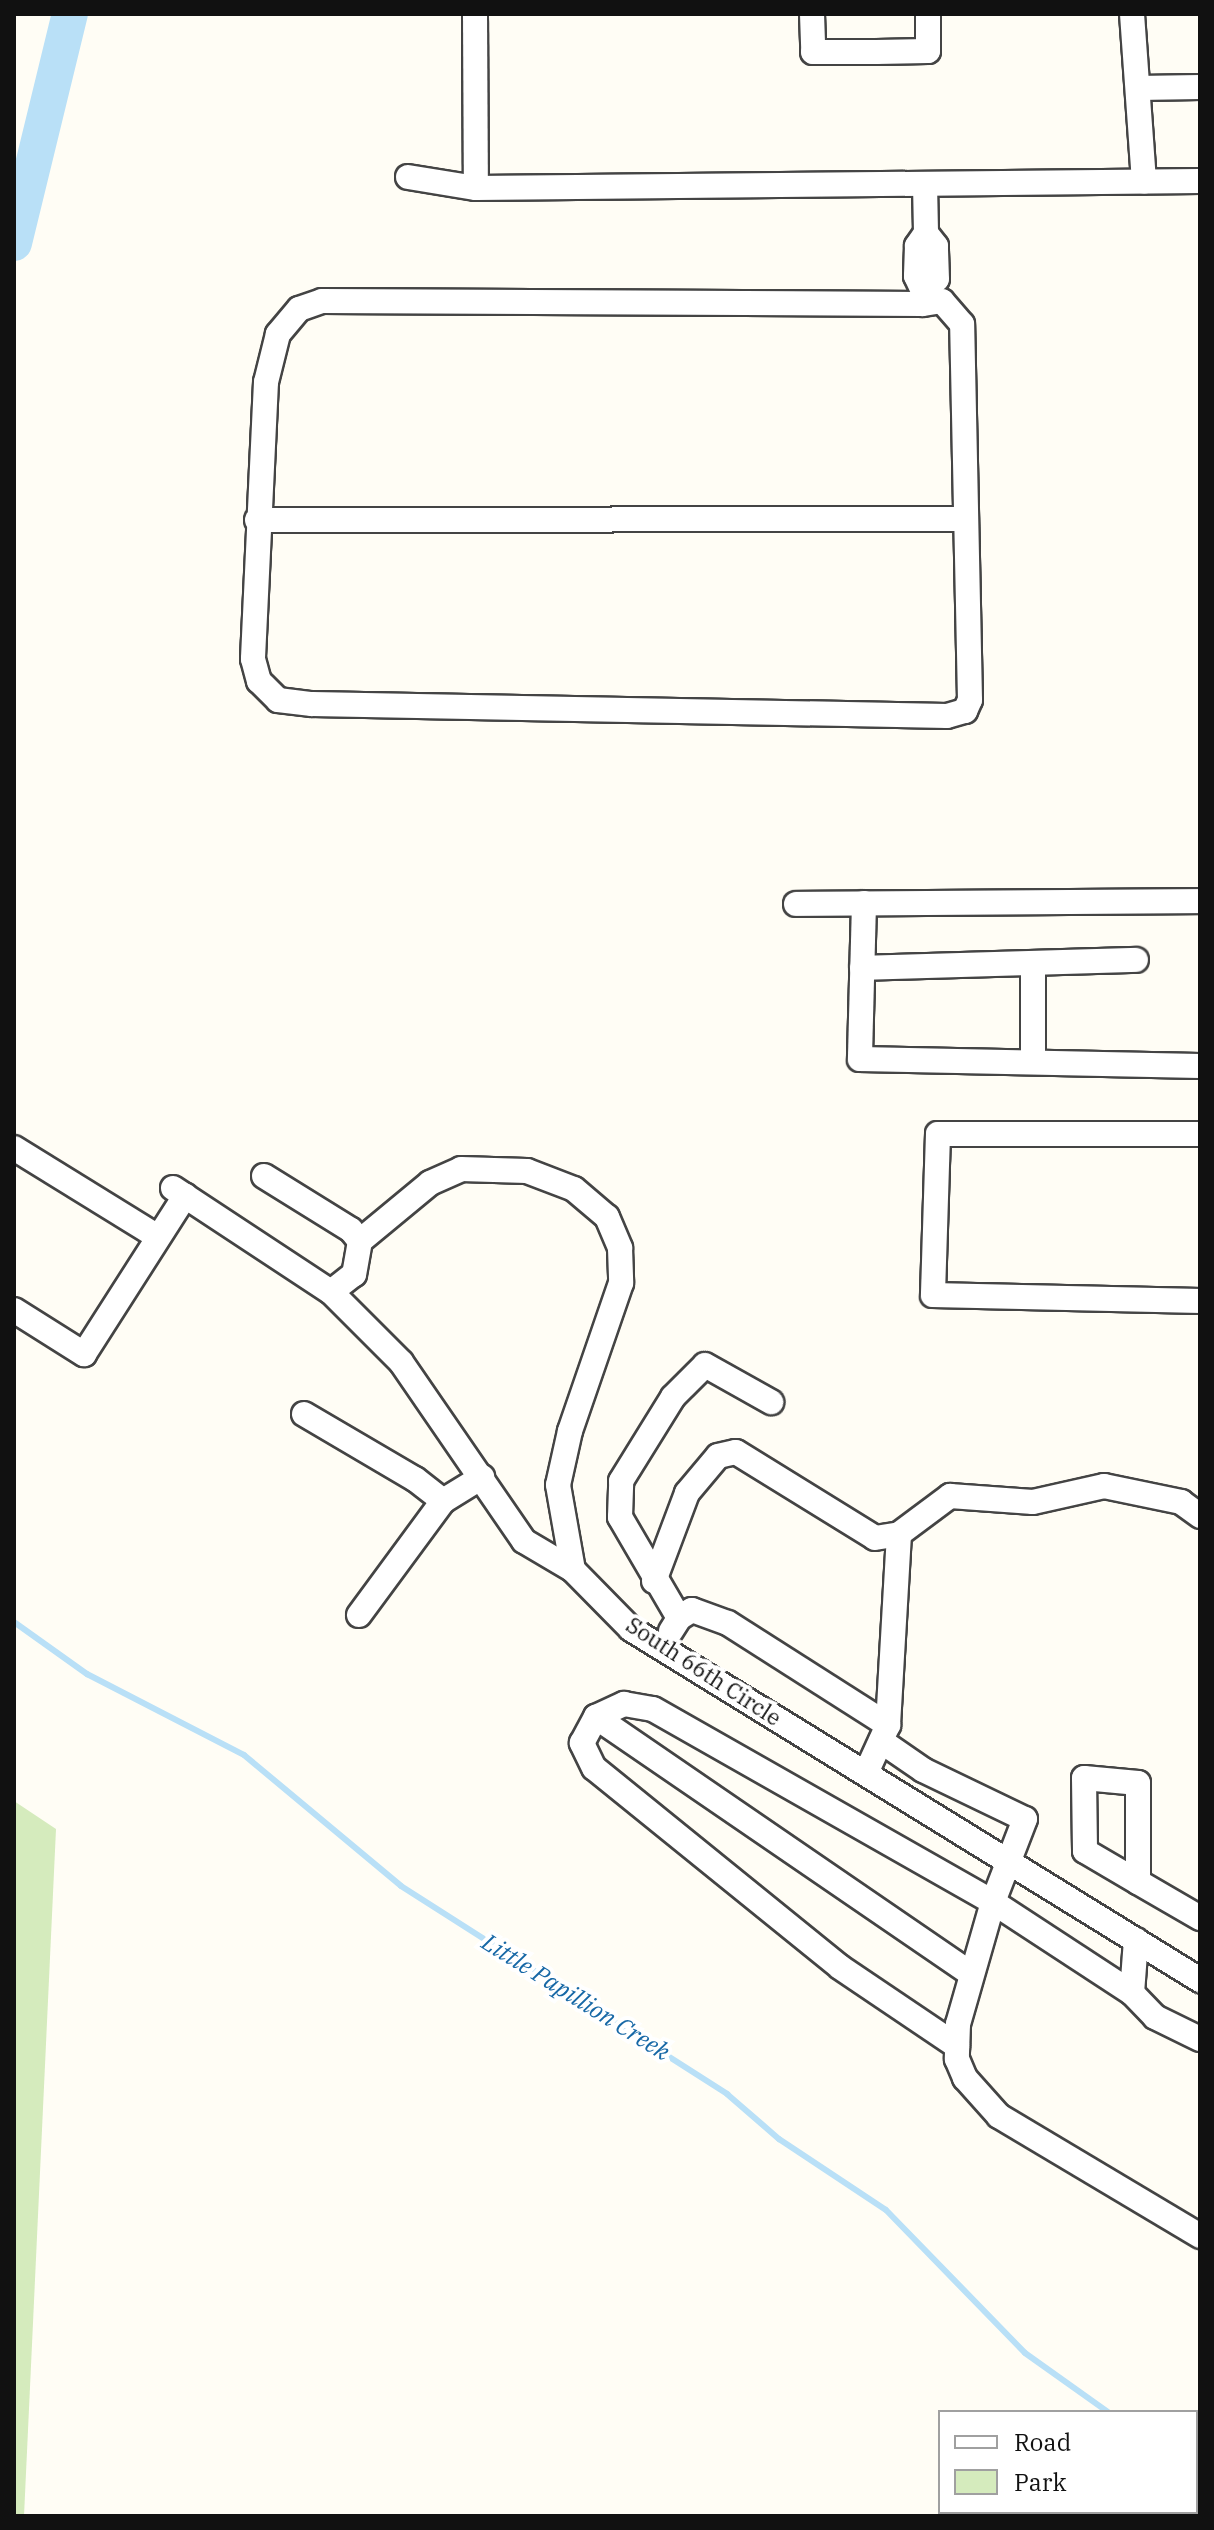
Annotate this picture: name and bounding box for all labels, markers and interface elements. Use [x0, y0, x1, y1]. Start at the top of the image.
street label: South 66th Circle [622, 1611, 786, 1731]
water label: Little Papillion Creek [477, 1928, 675, 2066]
legend [938, 2410, 1198, 2514]
text: Road [1014, 2426, 1071, 2458]
text: Park [1014, 2466, 1066, 2498]

